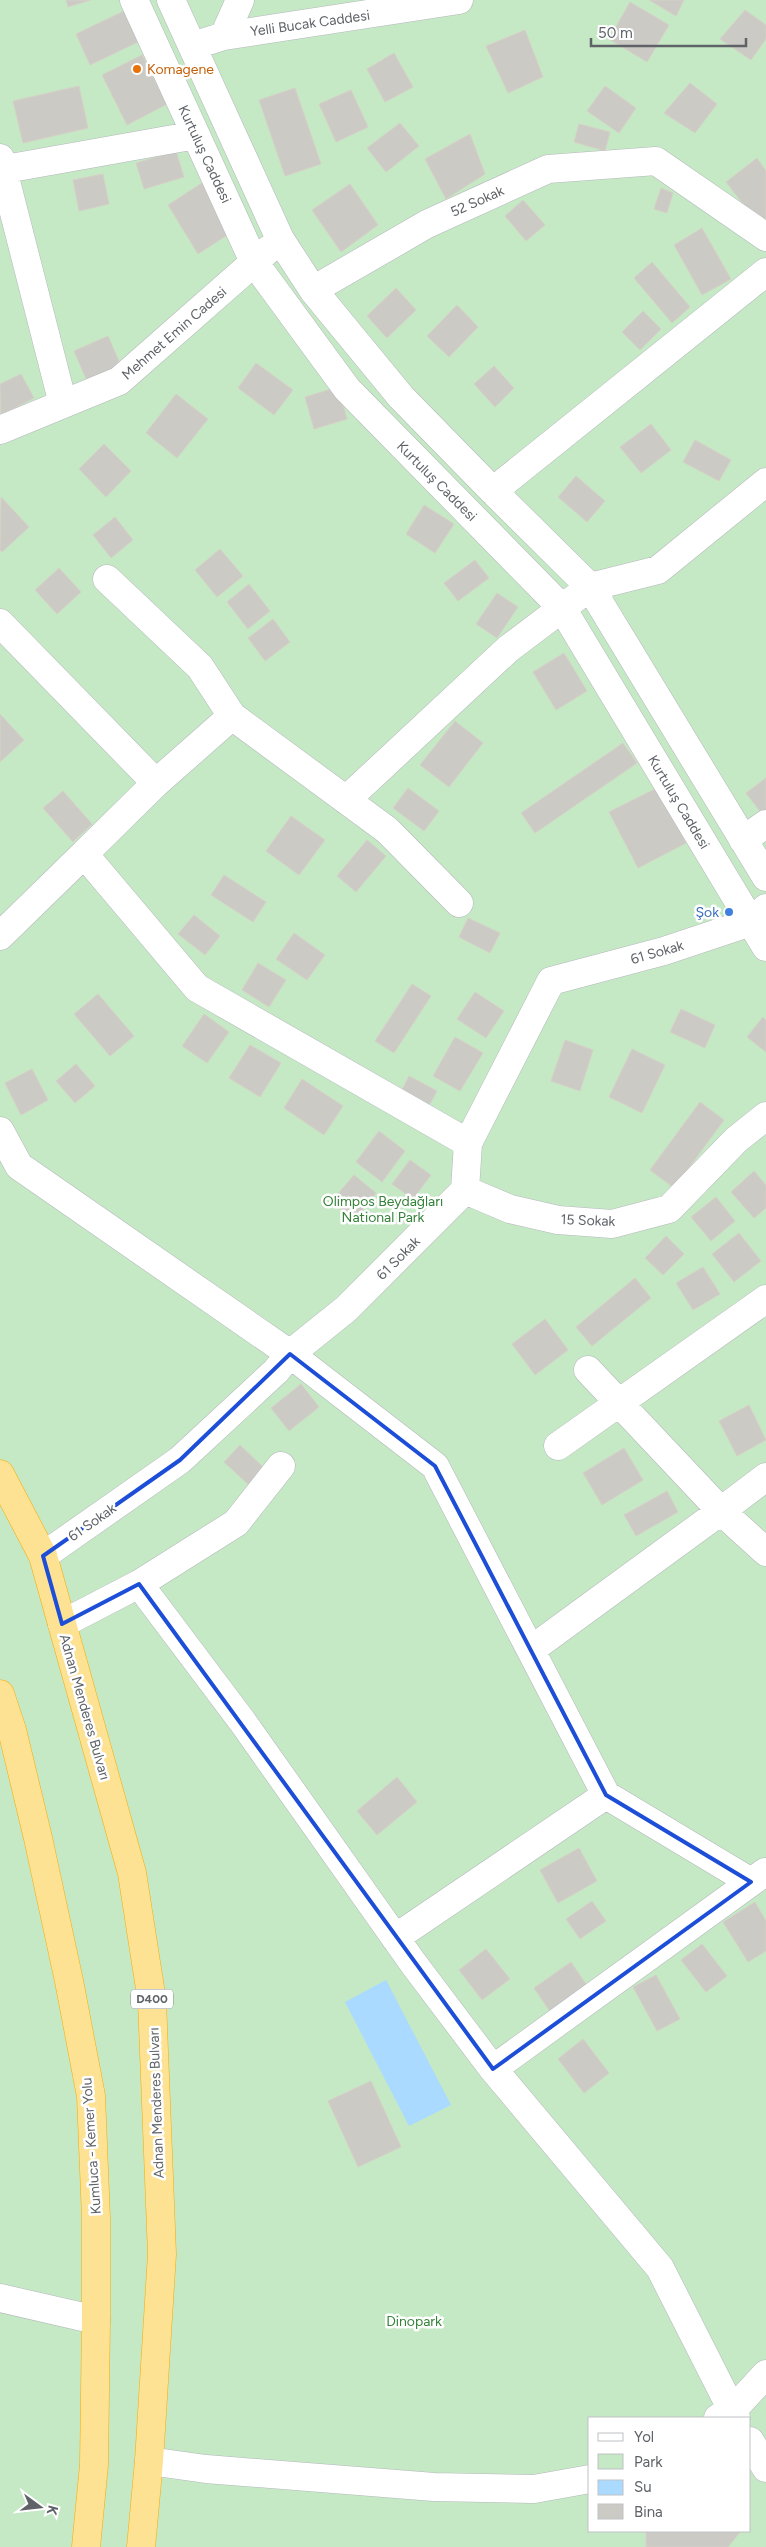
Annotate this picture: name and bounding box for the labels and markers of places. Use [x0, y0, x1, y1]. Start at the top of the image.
place label: Komagene [147, 61, 214, 78]
marker: Komagene [131, 63, 143, 75]
place label: Şok [695, 904, 719, 921]
marker: Şok [723, 906, 735, 918]

